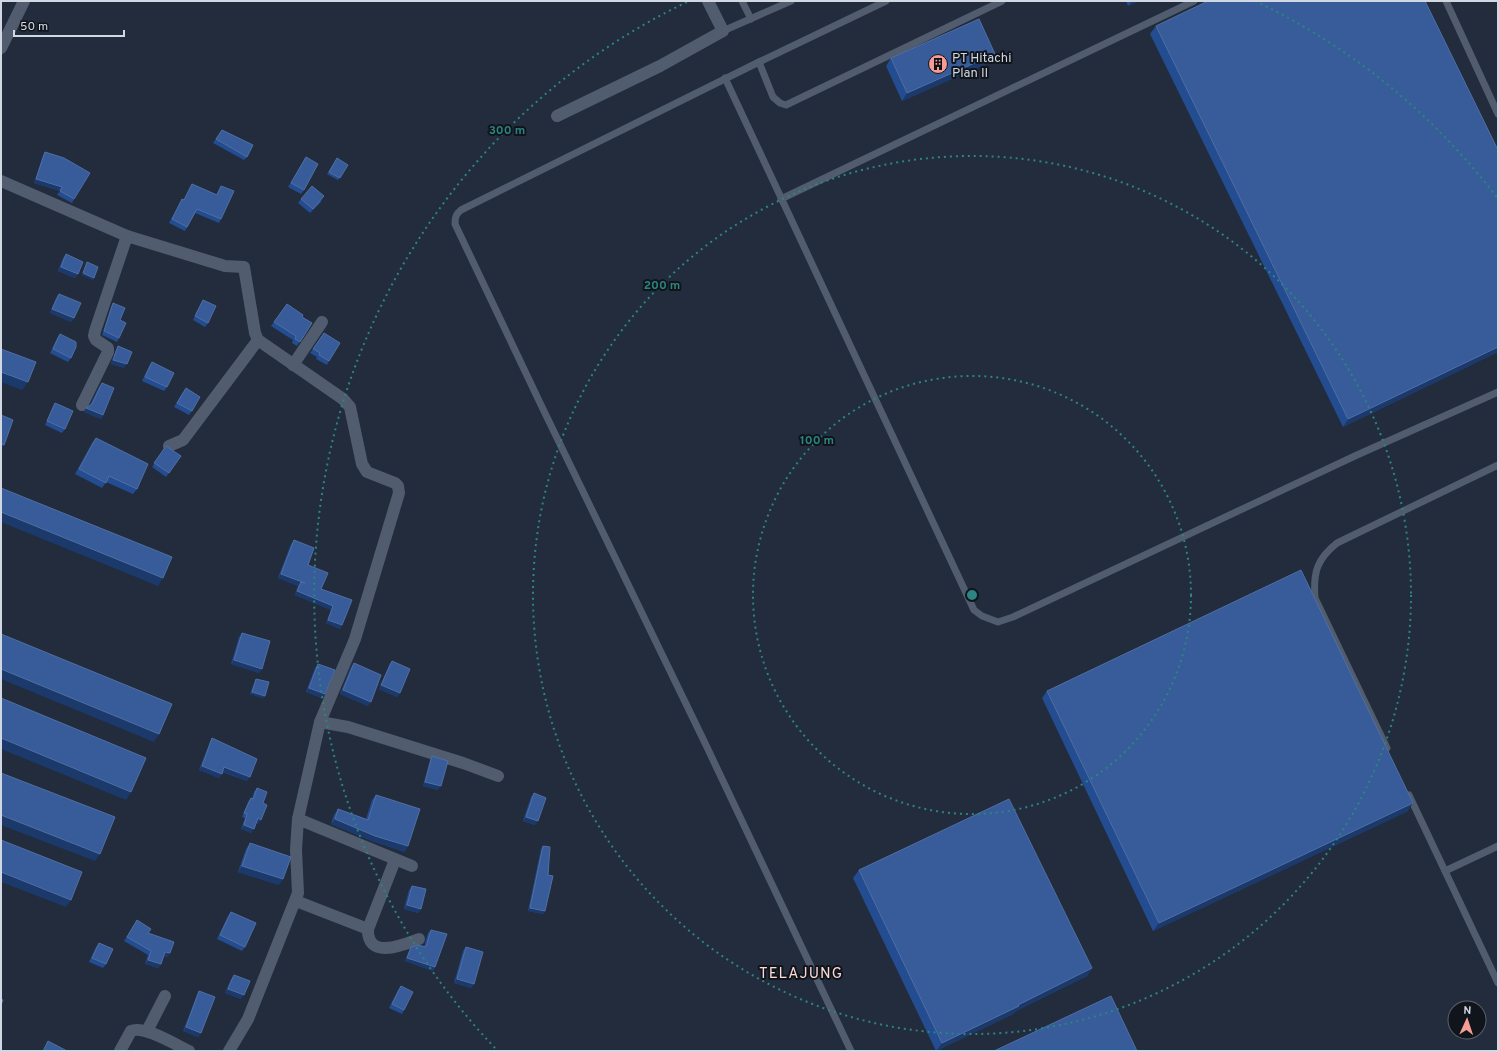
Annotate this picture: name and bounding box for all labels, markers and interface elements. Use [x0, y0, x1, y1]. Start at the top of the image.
scale bar [14, 12, 124, 38]
text: 50 m [20, 19, 48, 35]
place label: PT Hitachi Plan II [952, 51, 1011, 82]
building icon: PT Hitachi Plan II [927, 53, 949, 75]
text: 300 m [489, 123, 525, 139]
text: 200 m [644, 278, 680, 294]
text: 100 m [800, 433, 834, 449]
centre of rings [965, 588, 979, 602]
district label: TELAJUNG [759, 965, 843, 984]
north arrow [1447, 1000, 1487, 1040]
text: N [1463, 1004, 1472, 1018]

